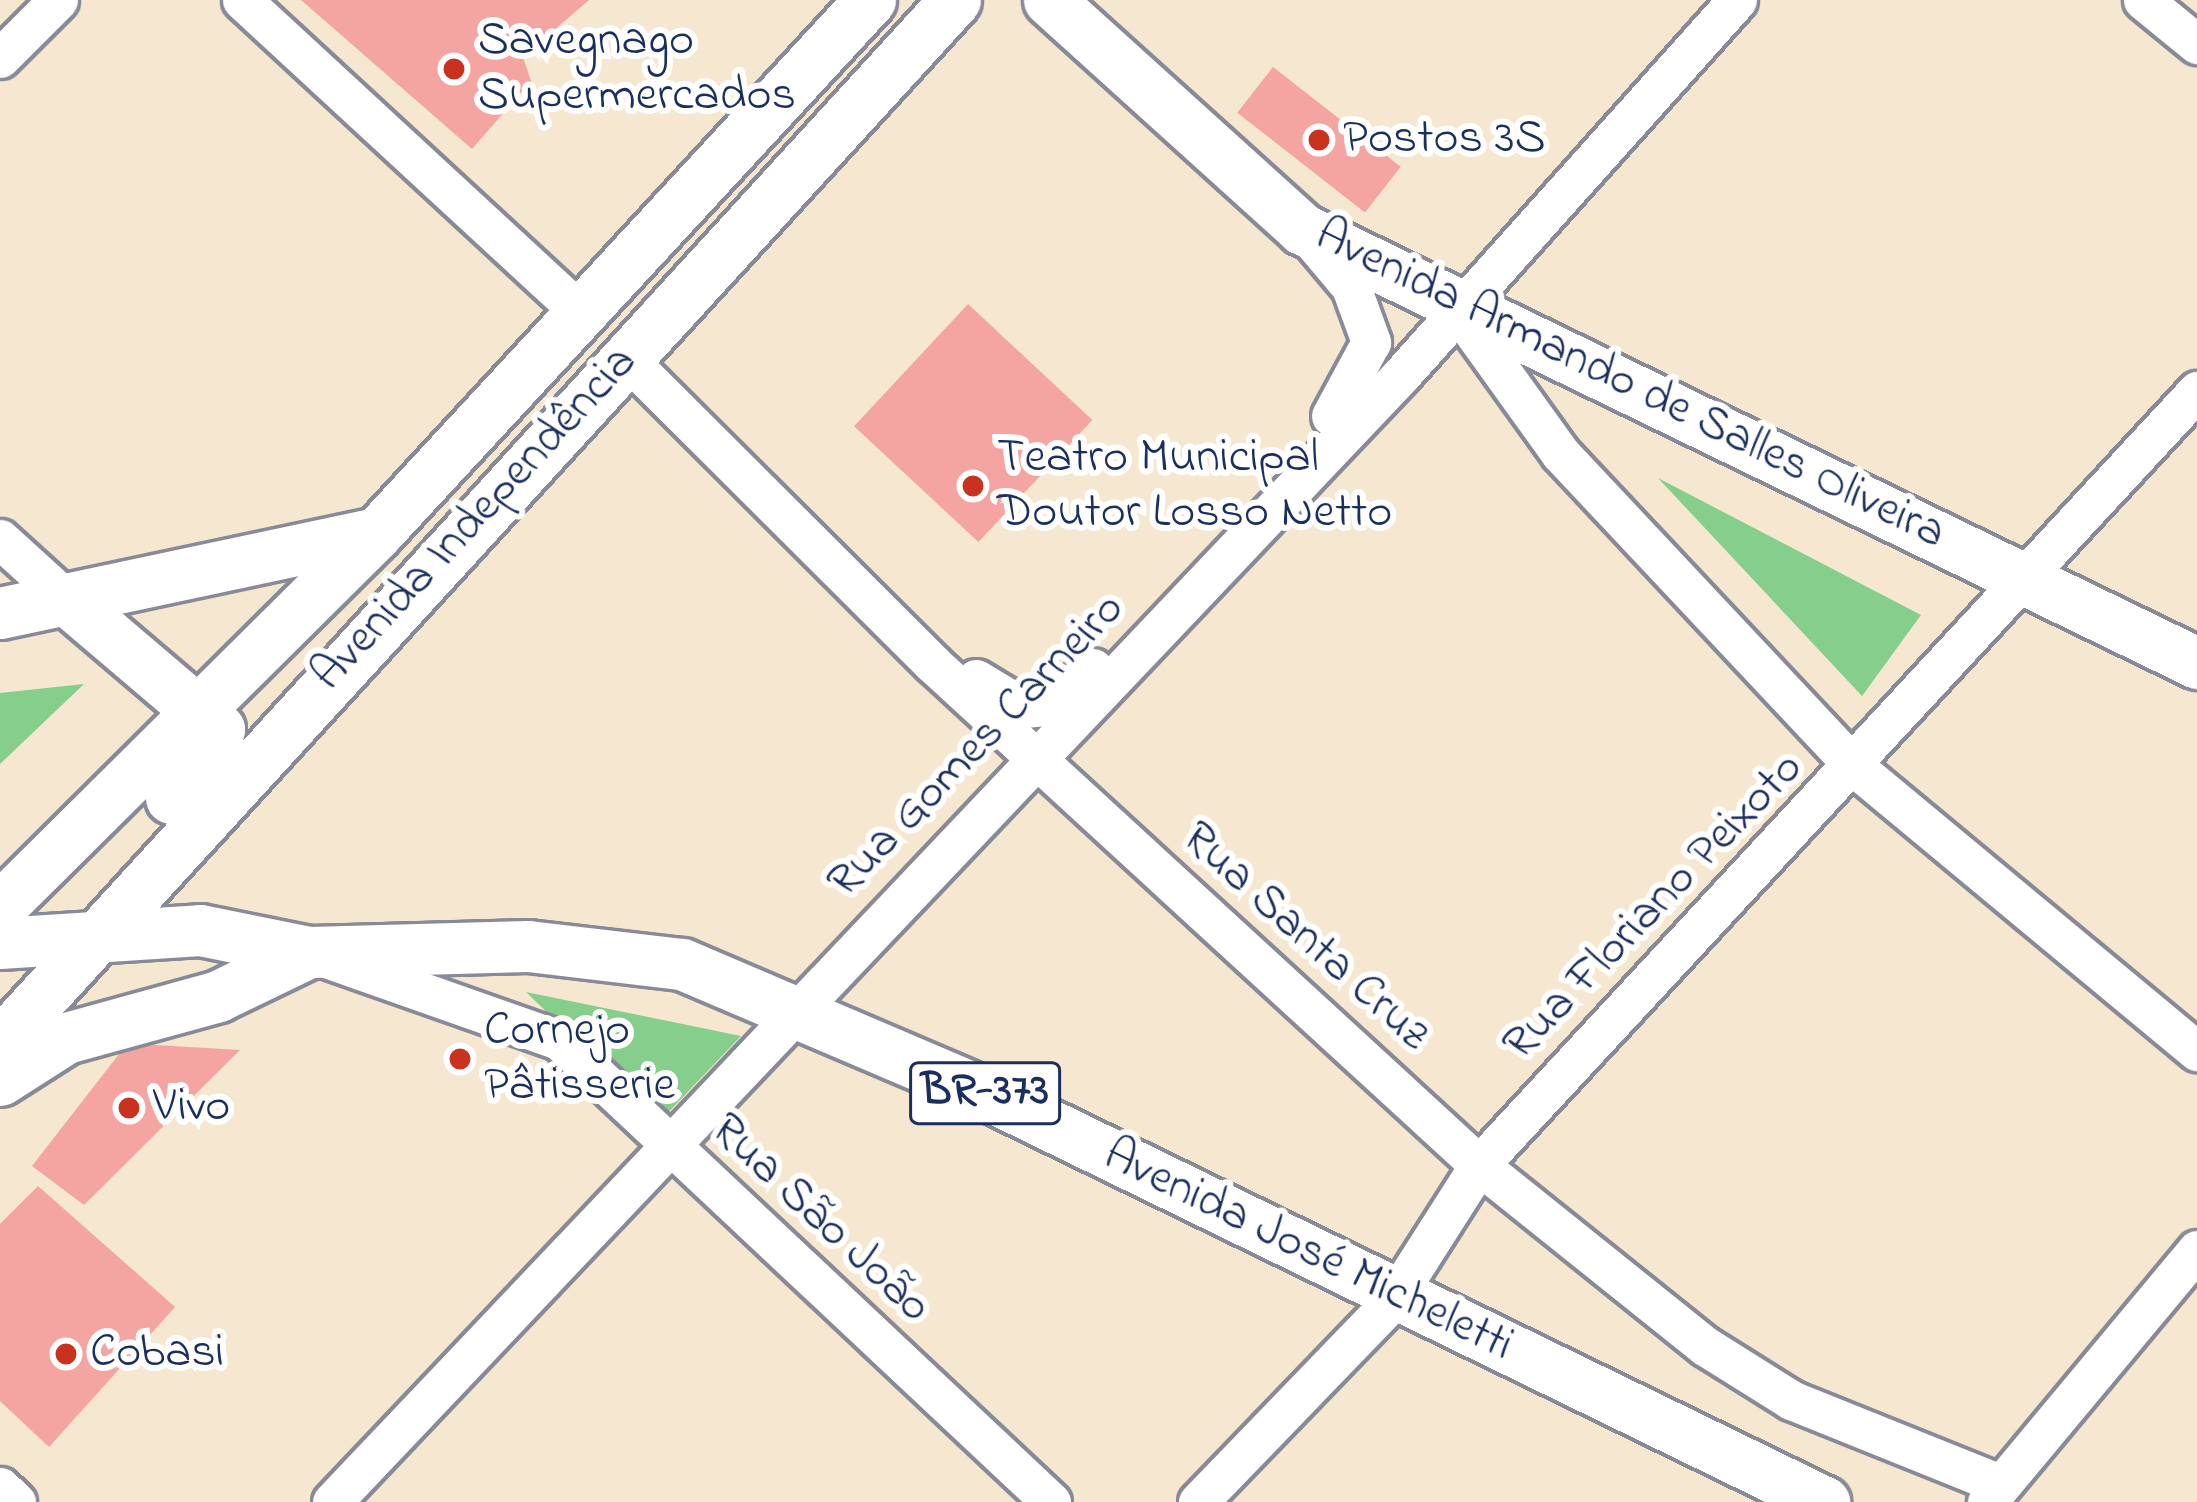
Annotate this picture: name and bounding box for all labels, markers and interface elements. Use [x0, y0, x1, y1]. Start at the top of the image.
place label: Savegnago Supermercados [478, 12, 796, 125]
marker: Savegnago Supermercados [441, 56, 467, 82]
place label: Postos 3S [1343, 111, 1545, 169]
marker: Postos 3S [1306, 127, 1332, 153]
street label: Avenida Armando de Salles Oliveira [1306, 207, 1954, 563]
street label: Avenida Independência [300, 334, 650, 704]
place label: Teatro Municipal Doutor Losso Netto [997, 429, 1392, 542]
marker: Teatro Municipal Doutor Losso Netto [960, 473, 986, 499]
street label: Rua Gomes Carneiro [816, 581, 1138, 911]
street label: Rua Floriano Peixoto [1492, 741, 1816, 1073]
street label: Rua Santa Cruz [1169, 810, 1441, 1064]
place label: Cornejo Pâtisserie [484, 1002, 675, 1115]
marker: Cornejo Pâtisserie [447, 1046, 473, 1072]
road number: BR-373 [907, 1054, 1063, 1132]
place label: Vivo [153, 1079, 230, 1137]
marker: Vivo [116, 1095, 142, 1121]
street label: Rua São João [697, 1102, 943, 1336]
street label: Avenida José Micheletti [1094, 1127, 1522, 1375]
place label: Cobasi [90, 1325, 224, 1383]
marker: Cobasi [53, 1341, 79, 1367]

